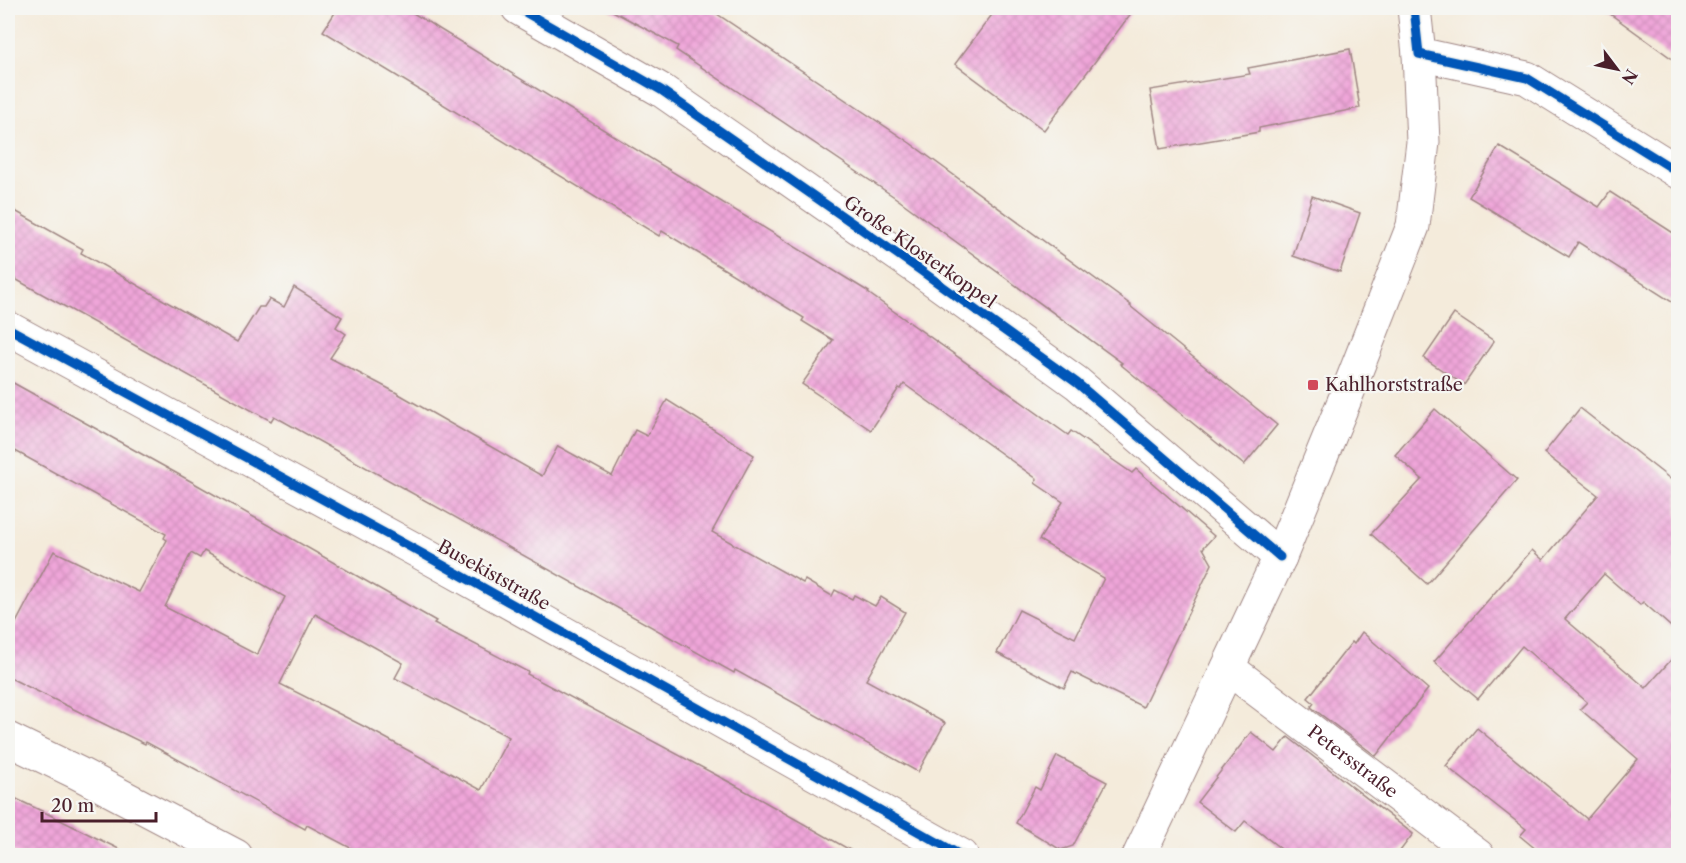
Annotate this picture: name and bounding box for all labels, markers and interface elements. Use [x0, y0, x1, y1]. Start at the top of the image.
north arrow [1587, 39, 1647, 99]
text: N [1618, 66, 1642, 88]
street label: Große Klosterkoppel [840, 191, 1000, 313]
place label: Kahlhorststraße [1325, 374, 1463, 396]
marker: Kahlhorststraße [1306, 378, 1320, 392]
street label: Busekiststraße [434, 535, 554, 615]
street label: Petersstraße [1303, 721, 1402, 803]
scale bar [42, 785, 156, 823]
text: 20 m [51, 795, 95, 817]

